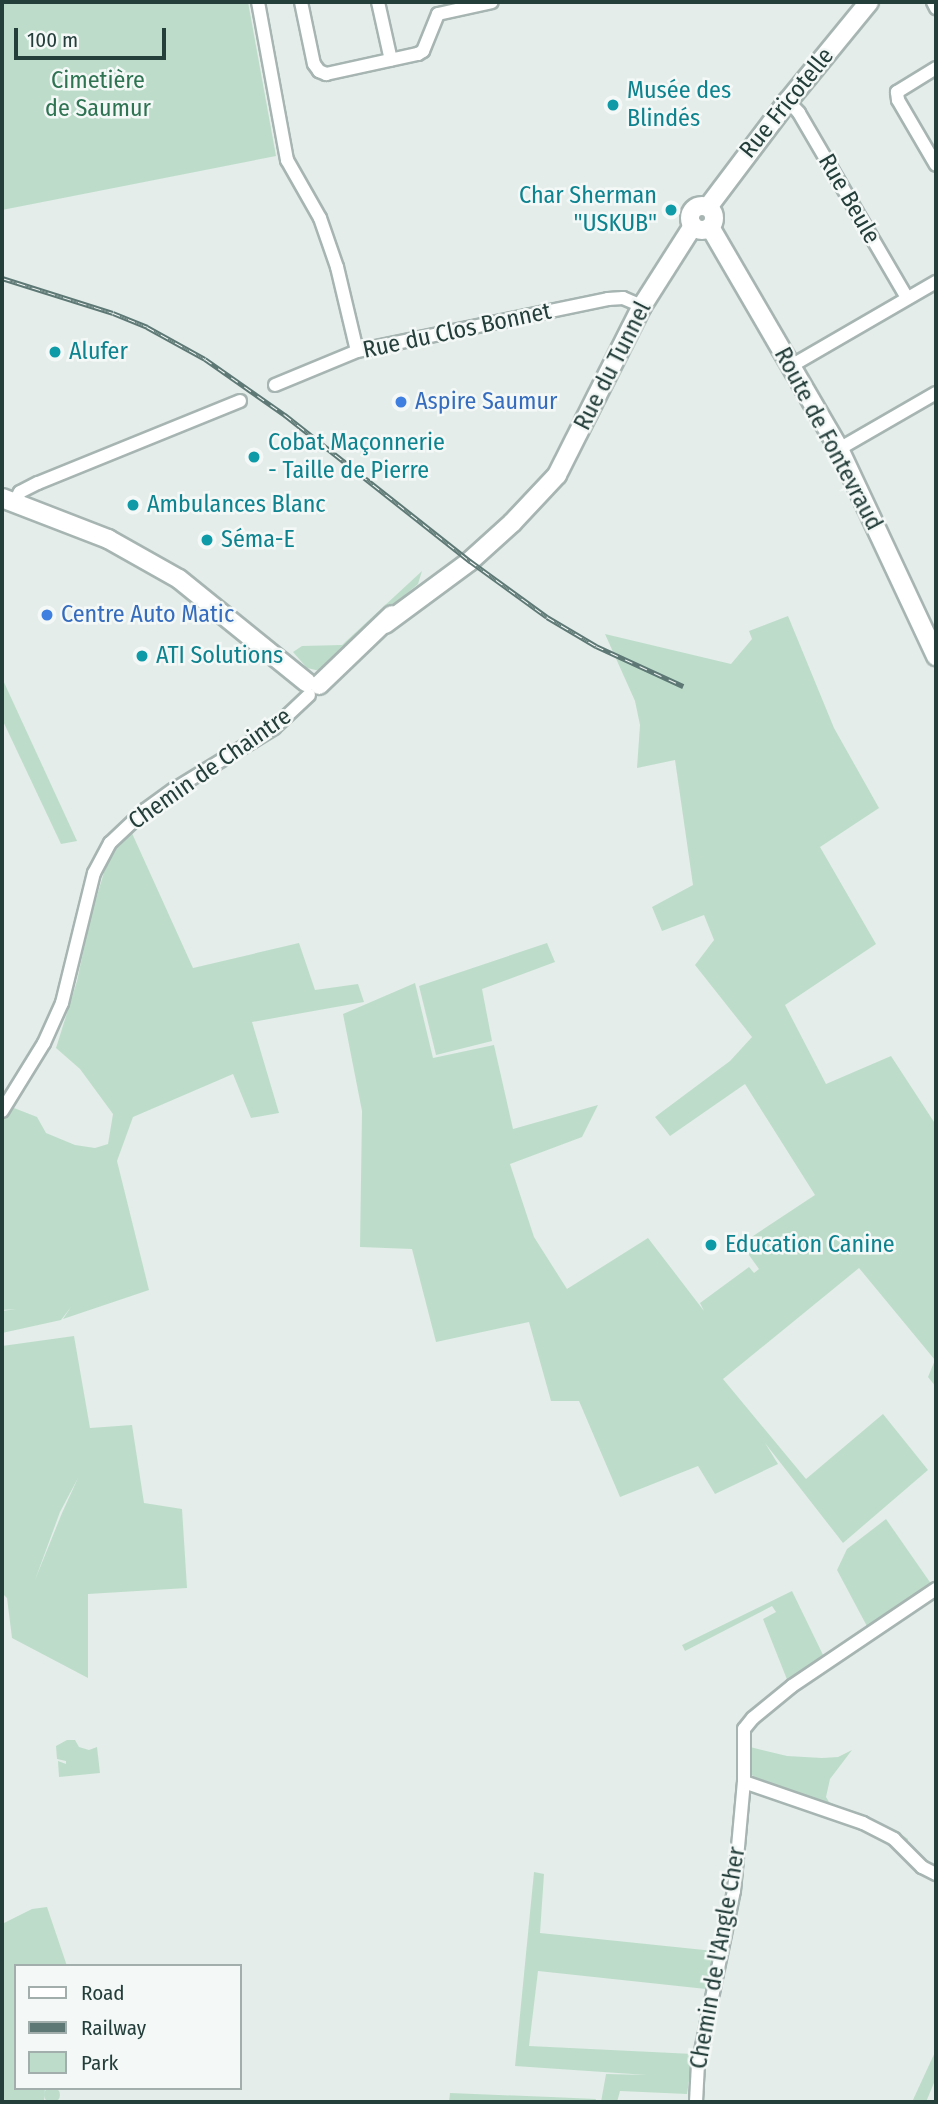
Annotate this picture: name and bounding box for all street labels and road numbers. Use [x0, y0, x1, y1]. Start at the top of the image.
street label: Rue Fricotelle [734, 42, 840, 164]
street label: Rue Beule [812, 149, 886, 249]
street label: Rue du Clos Bonnet [360, 297, 554, 365]
street label: Rue du Tunnel [568, 297, 658, 435]
street label: Route de Fontevraud [768, 343, 888, 535]
street label: Chemin de Chaintre [123, 702, 297, 836]
street label: Chemin de l'Angle Cher [684, 1845, 752, 2071]

